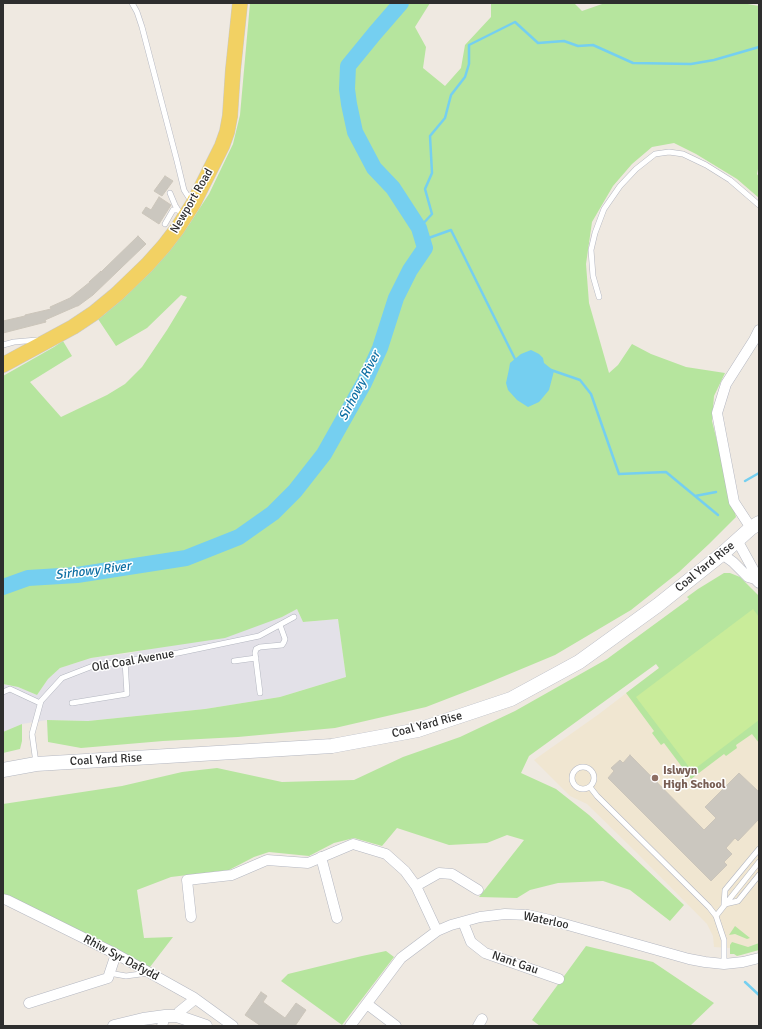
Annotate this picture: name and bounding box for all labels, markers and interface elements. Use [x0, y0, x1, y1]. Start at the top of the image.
street label: Newport Road [168, 166, 216, 236]
water label: Sirhowy River [336, 349, 384, 423]
street label: Coal Yard Rise [672, 539, 738, 595]
water label: Sirhowy River [54, 559, 132, 583]
street label: Old Coal Avenue [91, 647, 175, 675]
street label: Coal Yard Rise [390, 709, 464, 741]
street label: Coal Yard Rise [70, 751, 142, 769]
place label: Islwyn High School [663, 764, 726, 792]
marker: Islwyn High School [650, 773, 660, 783]
street label: Waterloo [522, 909, 570, 933]
street label: Rhiw Syr Dafydd [81, 932, 161, 984]
street label: Nant Gau [490, 948, 540, 978]

